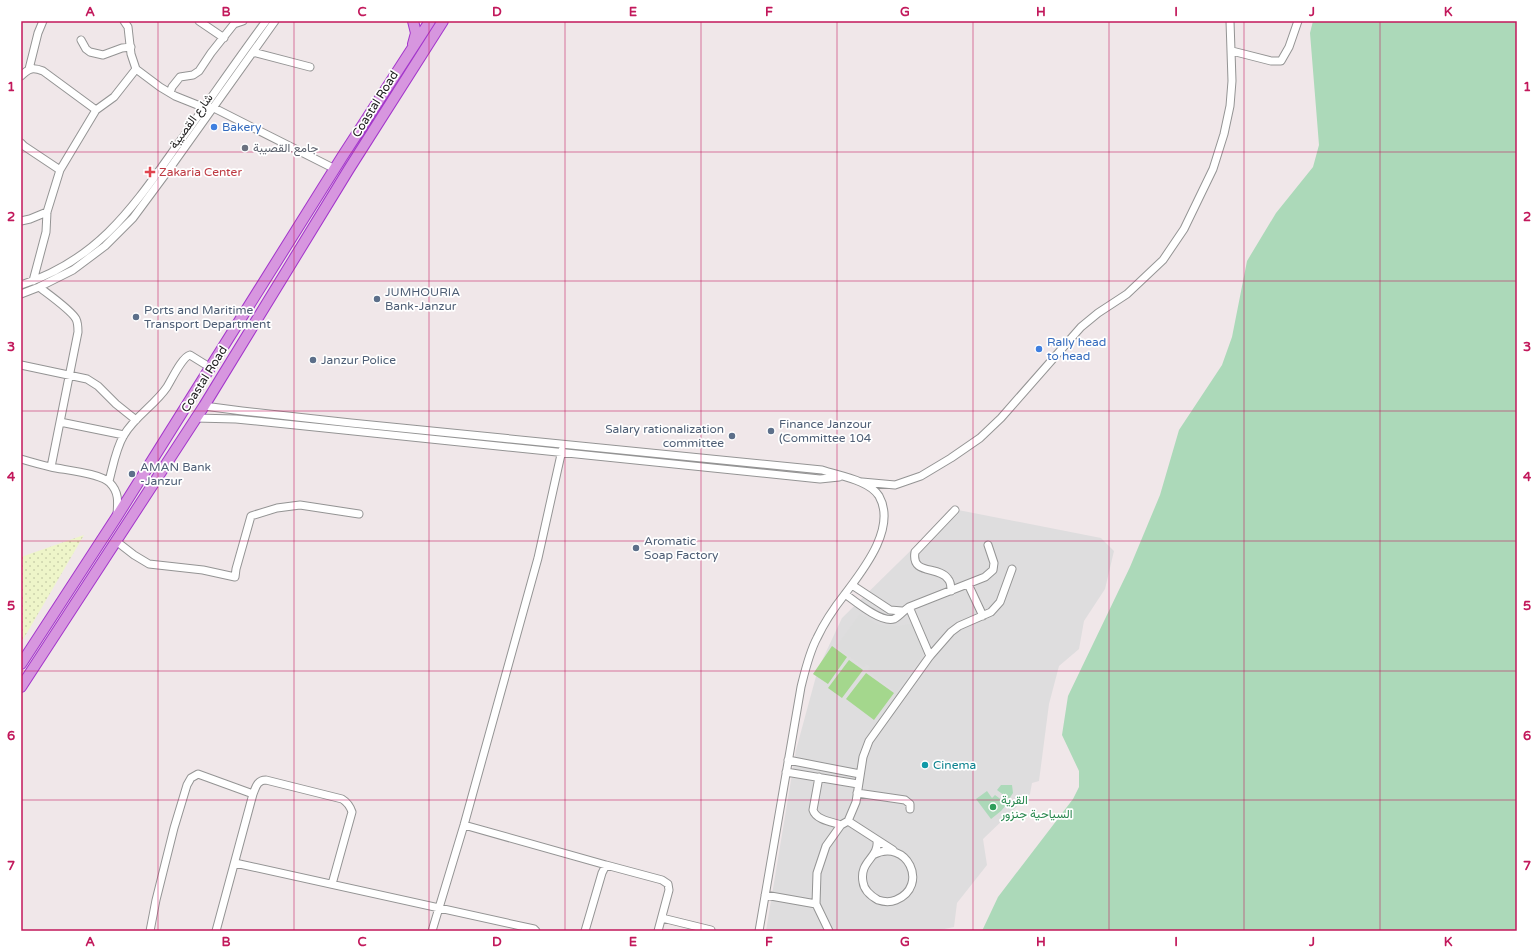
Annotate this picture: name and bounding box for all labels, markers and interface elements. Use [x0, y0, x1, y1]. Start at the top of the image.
text: A [85, 4, 95, 20]
text: B [221, 4, 231, 20]
text: C [357, 4, 367, 20]
text: D [492, 4, 502, 20]
text: E [629, 4, 637, 20]
text: F [765, 4, 773, 20]
text: G [900, 4, 910, 20]
text: H [1036, 4, 1046, 20]
text: I [1174, 4, 1178, 20]
text: J [1308, 4, 1315, 20]
text: K [1444, 4, 1453, 20]
street label: Coastal Road [349, 68, 401, 140]
text: 1 [7, 79, 15, 95]
text: 1 [1523, 79, 1531, 95]
street label: شارع القصيبة [166, 91, 217, 152]
place label: Bakery [222, 120, 262, 134]
marker: Bakery [209, 122, 219, 132]
place label: جامع القصيبة [253, 141, 318, 157]
marker: جامع القصيبة [240, 143, 250, 153]
place label: Zakaria Center [159, 165, 242, 179]
marker: Zakaria Center [144, 166, 156, 178]
text: 2 [7, 209, 15, 225]
text: 2 [1523, 209, 1531, 225]
place label: JUMHOURIA Bank-Janzur [385, 285, 460, 313]
marker: JUMHOURIA Bank-Janzur [372, 294, 382, 304]
place label: Ports and Maritime Transport Department [144, 303, 271, 331]
marker: Ports and Maritime Transport Department [131, 312, 141, 322]
place label: Rally head to head [1047, 335, 1106, 363]
text: 3 [7, 339, 15, 355]
text: 3 [1523, 339, 1531, 355]
street label: Coastal Road [178, 343, 230, 415]
marker: Rally head to head [1034, 344, 1044, 354]
place label: Janzur Police [321, 353, 396, 367]
marker: Janzur Police [308, 355, 318, 365]
place label: Finance Janzour (Committee 104 [779, 417, 872, 445]
place label: Salary rationalization committee [605, 422, 724, 450]
marker: Finance Janzour (Committee 104 [766, 426, 776, 436]
marker: Salary rationalization committee [727, 431, 737, 441]
place label: AMAN Bank -Janzur [140, 460, 212, 488]
text: 4 [7, 469, 16, 485]
marker: AMAN Bank -Janzur [127, 469, 137, 479]
text: 4 [1523, 469, 1532, 485]
place label: Aromatic Soap Factory [644, 534, 719, 562]
marker: Aromatic Soap Factory [631, 543, 641, 553]
text: 5 [7, 598, 15, 614]
text: 5 [1523, 598, 1531, 614]
text: 6 [7, 728, 15, 744]
text: 6 [1523, 728, 1531, 744]
place label: Cinema [933, 758, 976, 772]
marker: Cinema [920, 760, 930, 770]
place label: القرية السياحية جنزور [1000, 793, 1073, 822]
marker: القرية السياحية جنزور [988, 802, 998, 812]
text: 7 [7, 858, 15, 874]
text: 7 [1523, 858, 1531, 874]
text: A [85, 934, 95, 950]
text: B [221, 934, 231, 950]
text: C [357, 934, 367, 950]
text: D [492, 934, 502, 950]
text: E [629, 934, 637, 950]
text: F [765, 934, 773, 950]
text: G [900, 934, 910, 950]
text: H [1036, 934, 1046, 950]
text: I [1174, 934, 1178, 950]
text: J [1308, 934, 1315, 950]
text: K [1444, 934, 1453, 950]

